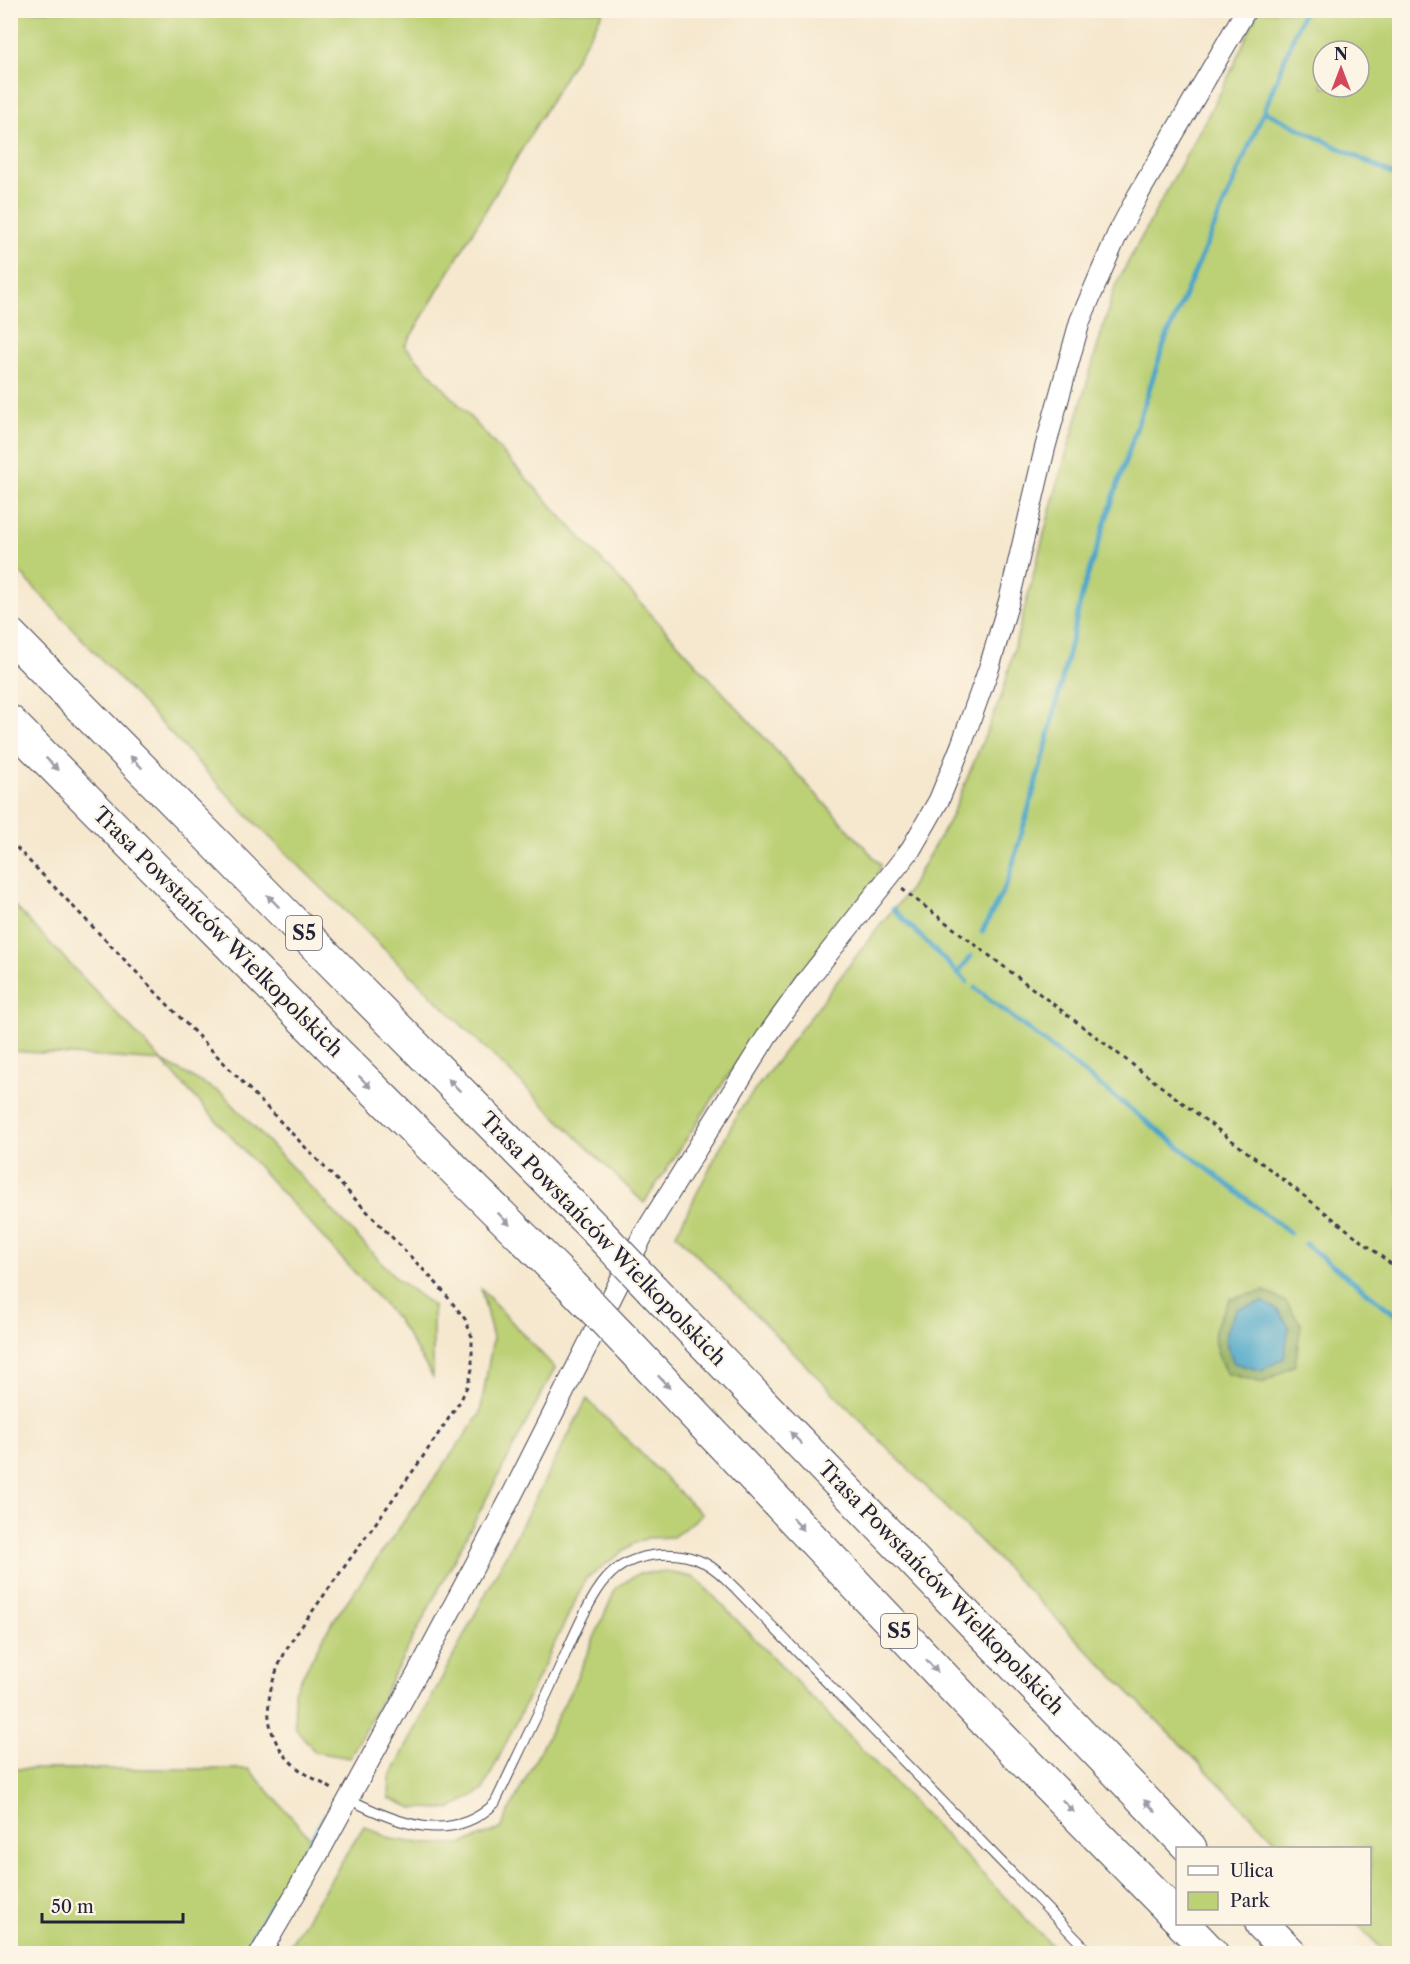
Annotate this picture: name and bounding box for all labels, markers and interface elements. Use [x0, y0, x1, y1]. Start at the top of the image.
north arrow [1311, 39, 1371, 99]
text: N [1334, 44, 1348, 64]
one-way arrow [44, 756, 58, 770]
one-way arrow [130, 756, 144, 770]
street label: Trasa Powstańców Wielkopolskich [88, 801, 349, 1062]
one-way arrow [266, 894, 280, 909]
road number: S5 [286, 916, 322, 950]
one-way arrow [358, 1074, 372, 1088]
one-way arrow [447, 1078, 461, 1093]
street label: Trasa Powstańców Wielkopolskich [475, 1107, 732, 1371]
one-way arrow [496, 1212, 511, 1226]
one-way arrow [657, 1375, 671, 1389]
one-way arrow [789, 1431, 803, 1446]
street label: Trasa Powstańców Wielkopolskich [813, 1456, 1070, 1720]
one-way arrow [791, 1516, 804, 1531]
road number: S5 [881, 1614, 917, 1648]
one-way arrow [925, 1658, 939, 1673]
one-way arrow [1061, 1798, 1075, 1813]
one-way arrow [1143, 1799, 1157, 1813]
legend [1176, 1847, 1371, 1925]
text: Ulica [1230, 1860, 1274, 1882]
scale bar [42, 1886, 183, 1924]
text: Park [1230, 1890, 1271, 1912]
text: 50 m [51, 1896, 94, 1918]

